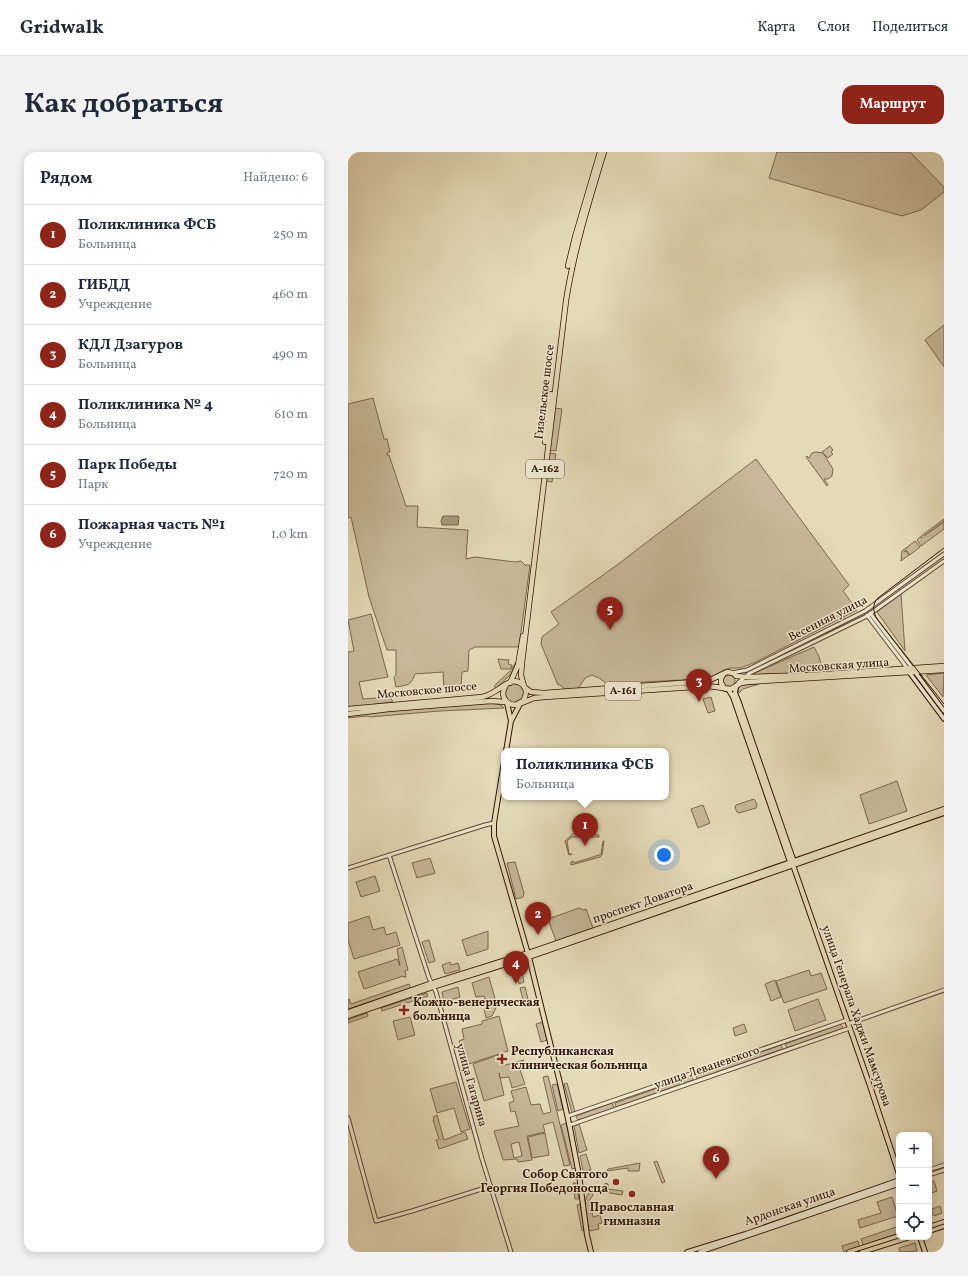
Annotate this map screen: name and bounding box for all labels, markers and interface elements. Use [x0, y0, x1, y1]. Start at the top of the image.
text: Gridwalk [20, 15, 104, 41]
text: Карта [757, 18, 795, 37]
text: Слои [817, 18, 850, 37]
text: Поделиться [872, 18, 948, 37]
text: Как добраться [24, 85, 223, 124]
button: Маршрут [842, 85, 944, 124]
text: Рядом [40, 167, 93, 190]
text: Найдено: 6 [243, 169, 308, 187]
text: Поликлиника ФСБ [78, 215, 216, 236]
text: 1 [50, 226, 56, 244]
text: 250 m [273, 226, 308, 244]
text: Больница [78, 236, 137, 254]
text: ГИБДД [78, 275, 130, 296]
text: 2 [50, 286, 56, 304]
text: 460 m [272, 286, 308, 304]
text: Учреждение [78, 296, 152, 314]
text: КДЛ Дзагуров [78, 335, 183, 356]
street label: Гизельское шоссе [531, 343, 559, 440]
text: 3 [50, 346, 56, 364]
text: 490 m [272, 346, 308, 364]
text: Больница [78, 356, 137, 374]
text: Поликлиника № 4 [78, 395, 213, 416]
text: 4 [49, 406, 57, 424]
text: 610 m [274, 406, 308, 424]
text: Больница [78, 416, 137, 434]
text: Парк Победы [78, 455, 177, 476]
road number: А-162 [526, 460, 564, 478]
text: 5 [50, 466, 56, 484]
text: 720 m [273, 466, 308, 484]
text: Парк [78, 476, 108, 494]
text: Пожарная часть №1 [78, 515, 225, 536]
text: 6 [49, 526, 57, 544]
text: 1.0 km [271, 526, 308, 544]
text: Учреждение [78, 536, 152, 554]
street label: Весенняя улица [786, 592, 870, 646]
pin: 5 [597, 597, 623, 630]
street label: Московская улица [788, 655, 890, 677]
pin: 3 [686, 669, 712, 702]
street label: Московское шоссе [376, 679, 478, 703]
road number: А-161 [605, 682, 641, 700]
popup [501, 748, 669, 800]
text: Поликлиника ФСБ [516, 755, 654, 776]
text: Больница [516, 776, 575, 794]
pin: 1 [572, 813, 598, 846]
your location [654, 845, 674, 865]
street label: проспект Доватора [591, 878, 695, 928]
pin: 2 [525, 902, 551, 935]
street label: улица Генерала Хаджи Мамсурова [817, 923, 895, 1109]
pin: 4 [503, 951, 529, 984]
place label: Кожно-венерическая больница [413, 995, 540, 1025]
marker: Кожно-венерическая больница [398, 1004, 410, 1016]
street label: улица Гагарина [451, 1041, 491, 1129]
street label: улица Леваневского [652, 1042, 762, 1094]
place label: Республиканская клиническая больница [511, 1044, 648, 1074]
marker: Республиканская клиническая больница [496, 1053, 508, 1065]
map controls [896, 1132, 932, 1240]
button: + [896, 1132, 932, 1168]
pin: 6 [703, 1146, 729, 1179]
place label: Собор Святого Георгия Победоносца [481, 1167, 608, 1197]
button: − [896, 1168, 932, 1204]
marker: Собор Святого Георгия Победоносца [611, 1177, 621, 1187]
street label: Ардонская улица [742, 1184, 838, 1230]
marker: Православная гимназия [627, 1189, 637, 1199]
place label: Православная гимназия [590, 1200, 674, 1230]
button: locate [896, 1204, 932, 1240]

